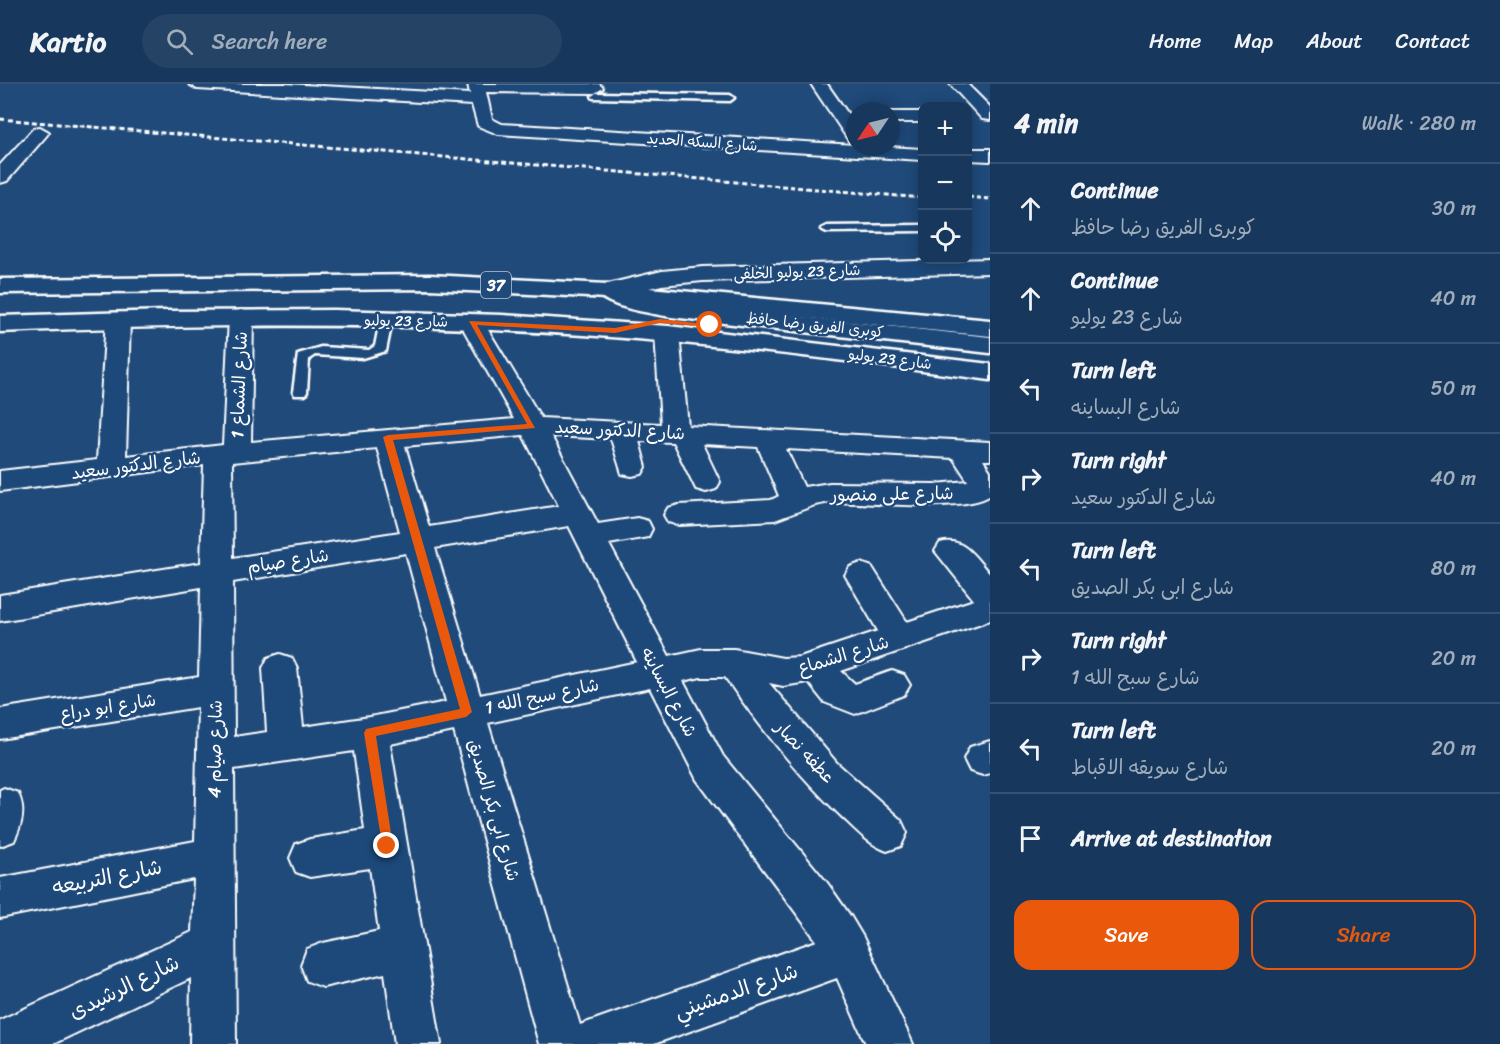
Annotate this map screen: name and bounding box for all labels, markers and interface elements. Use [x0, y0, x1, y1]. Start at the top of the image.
search box [142, 14, 562, 68]
text: Kartio [30, 17, 106, 66]
text: Search here [211, 22, 327, 61]
text: Home [1149, 22, 1201, 60]
text: Map [1234, 22, 1273, 60]
text: About [1306, 22, 1363, 60]
text: Contact [1396, 22, 1470, 60]
icon: search [163, 25, 196, 58]
text: 4 min [1014, 100, 1078, 146]
north arrow [846, 102, 900, 156]
map controls [918, 102, 972, 264]
button: + [918, 102, 972, 156]
text: Walk · 280 m [1362, 106, 1476, 141]
street label: شارع السكه الحديد [646, 125, 758, 159]
button: − [918, 156, 972, 210]
text: Continue [1071, 171, 1159, 210]
text: 30 m [1432, 191, 1476, 226]
icon: ahead [1014, 192, 1047, 225]
button: locate [918, 210, 972, 264]
text: كوبرى الفريق رضا حافظ [1071, 210, 1255, 245]
street label: شارع 23 يوليو الخلفى [733, 257, 861, 287]
text: Continue [1071, 261, 1159, 300]
road number: 37 [481, 272, 511, 298]
text: 40 m [1430, 281, 1476, 316]
icon: ahead [1014, 282, 1047, 315]
text: شارع 23 يوليو [1071, 300, 1183, 335]
street label: كوبرى الفريق رضا حافظ [745, 305, 885, 345]
street label: شارع 23 يوليو [363, 307, 448, 335]
route start [696, 311, 722, 337]
street label: شارع الشماع 1 [221, 331, 257, 439]
street label: شارع 23 يوليو [846, 341, 933, 377]
text: Turn left [1071, 351, 1156, 390]
text: 50 m [1431, 371, 1476, 406]
icon: left [1014, 372, 1047, 405]
text: شارع البساينه [1071, 390, 1181, 425]
street label: شارع الدكتور سعيد [554, 411, 686, 449]
street label: شارع الدكتور سعيد [69, 441, 203, 489]
text: Turn right [1071, 441, 1166, 480]
text: 40 m [1430, 461, 1476, 496]
icon: right [1014, 462, 1047, 495]
street label: شارع على منصور [828, 477, 954, 511]
text: شارع الدكتور سعيد [1071, 480, 1216, 515]
text: Turn left [1071, 531, 1156, 570]
street label: شارع صيام [245, 539, 331, 583]
text: 80 m [1431, 551, 1476, 586]
icon: left [1014, 552, 1047, 585]
text: شارع ابى بكر الصديق [1071, 570, 1234, 605]
text: Turn right [1071, 621, 1166, 660]
street label: شارع الشماع [793, 626, 893, 684]
street label: شارع البساينه [632, 641, 706, 743]
text: 20 m [1431, 641, 1476, 676]
icon: right [1014, 642, 1047, 675]
text: شارع سبح الله 1 [1071, 660, 1200, 695]
street label: شارع سبح الله 1 [482, 668, 602, 724]
street label: شارع ابو دراع [58, 684, 158, 730]
street label: شارع صيام 4 [198, 700, 232, 798]
street label: عطفه نصار [766, 711, 843, 791]
text: Turn left [1071, 711, 1156, 750]
text: 20 m [1431, 731, 1476, 766]
icon: left [1014, 732, 1047, 765]
street label: شارع ابى بكر الصديق [458, 735, 530, 885]
text: شارع سويقه الاقباط [1071, 750, 1228, 785]
text: Arrive at destination [1071, 819, 1272, 858]
icon: arrive [1014, 822, 1047, 855]
route end [373, 832, 399, 858]
street label: شارع التربيعه [49, 848, 165, 906]
button: Save [1014, 900, 1239, 970]
button: Share [1251, 900, 1476, 970]
street label: شارع الرشيدى [62, 944, 186, 1030]
street label: شارع الدمشيني [669, 952, 803, 1030]

